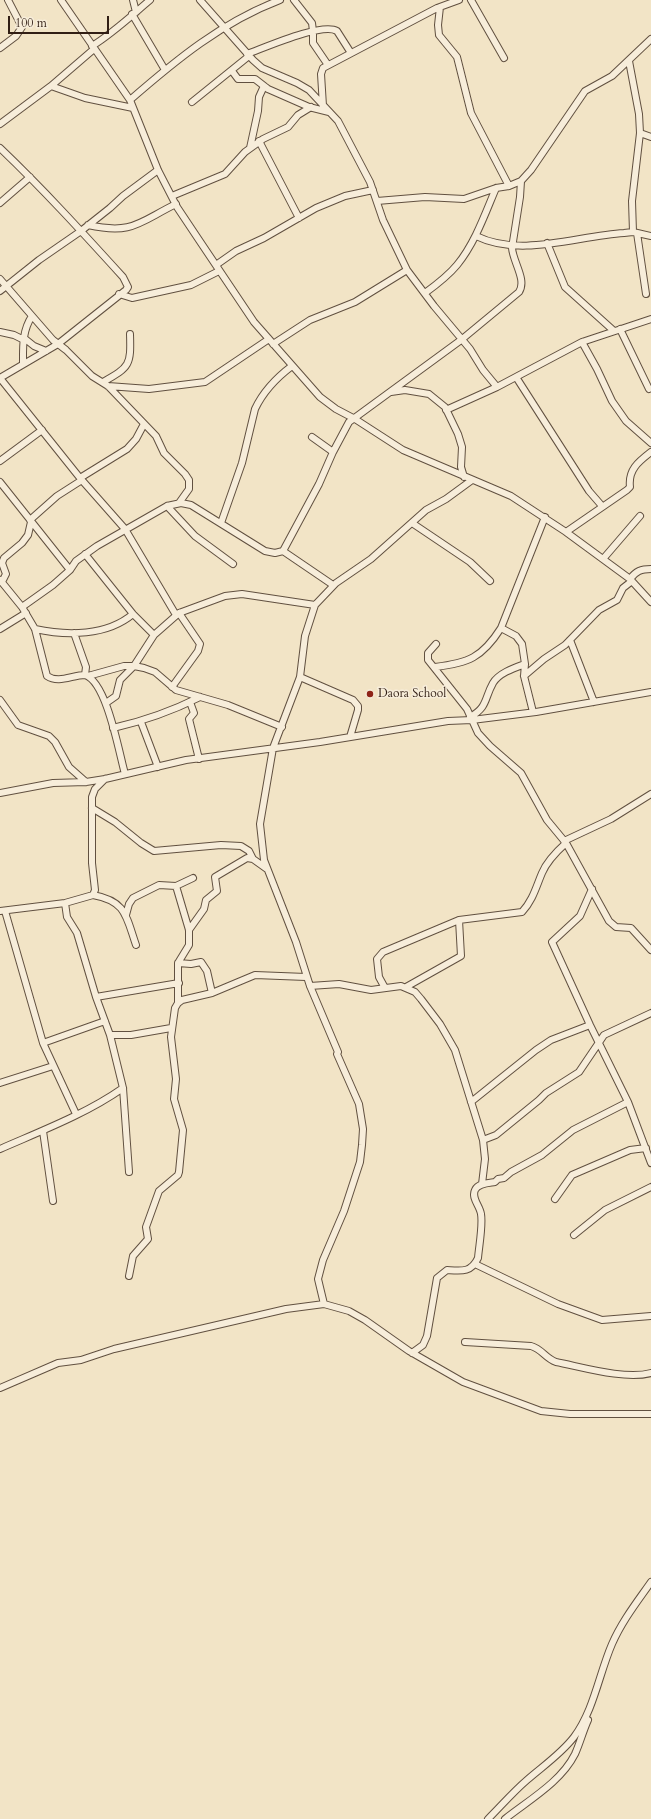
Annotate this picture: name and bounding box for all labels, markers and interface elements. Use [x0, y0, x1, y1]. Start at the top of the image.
scale bar [10, 8, 111, 34]
text: 100 m [15, 15, 47, 31]
place label: Daora School [378, 687, 446, 701]
marker: Daora School [365, 689, 375, 699]

